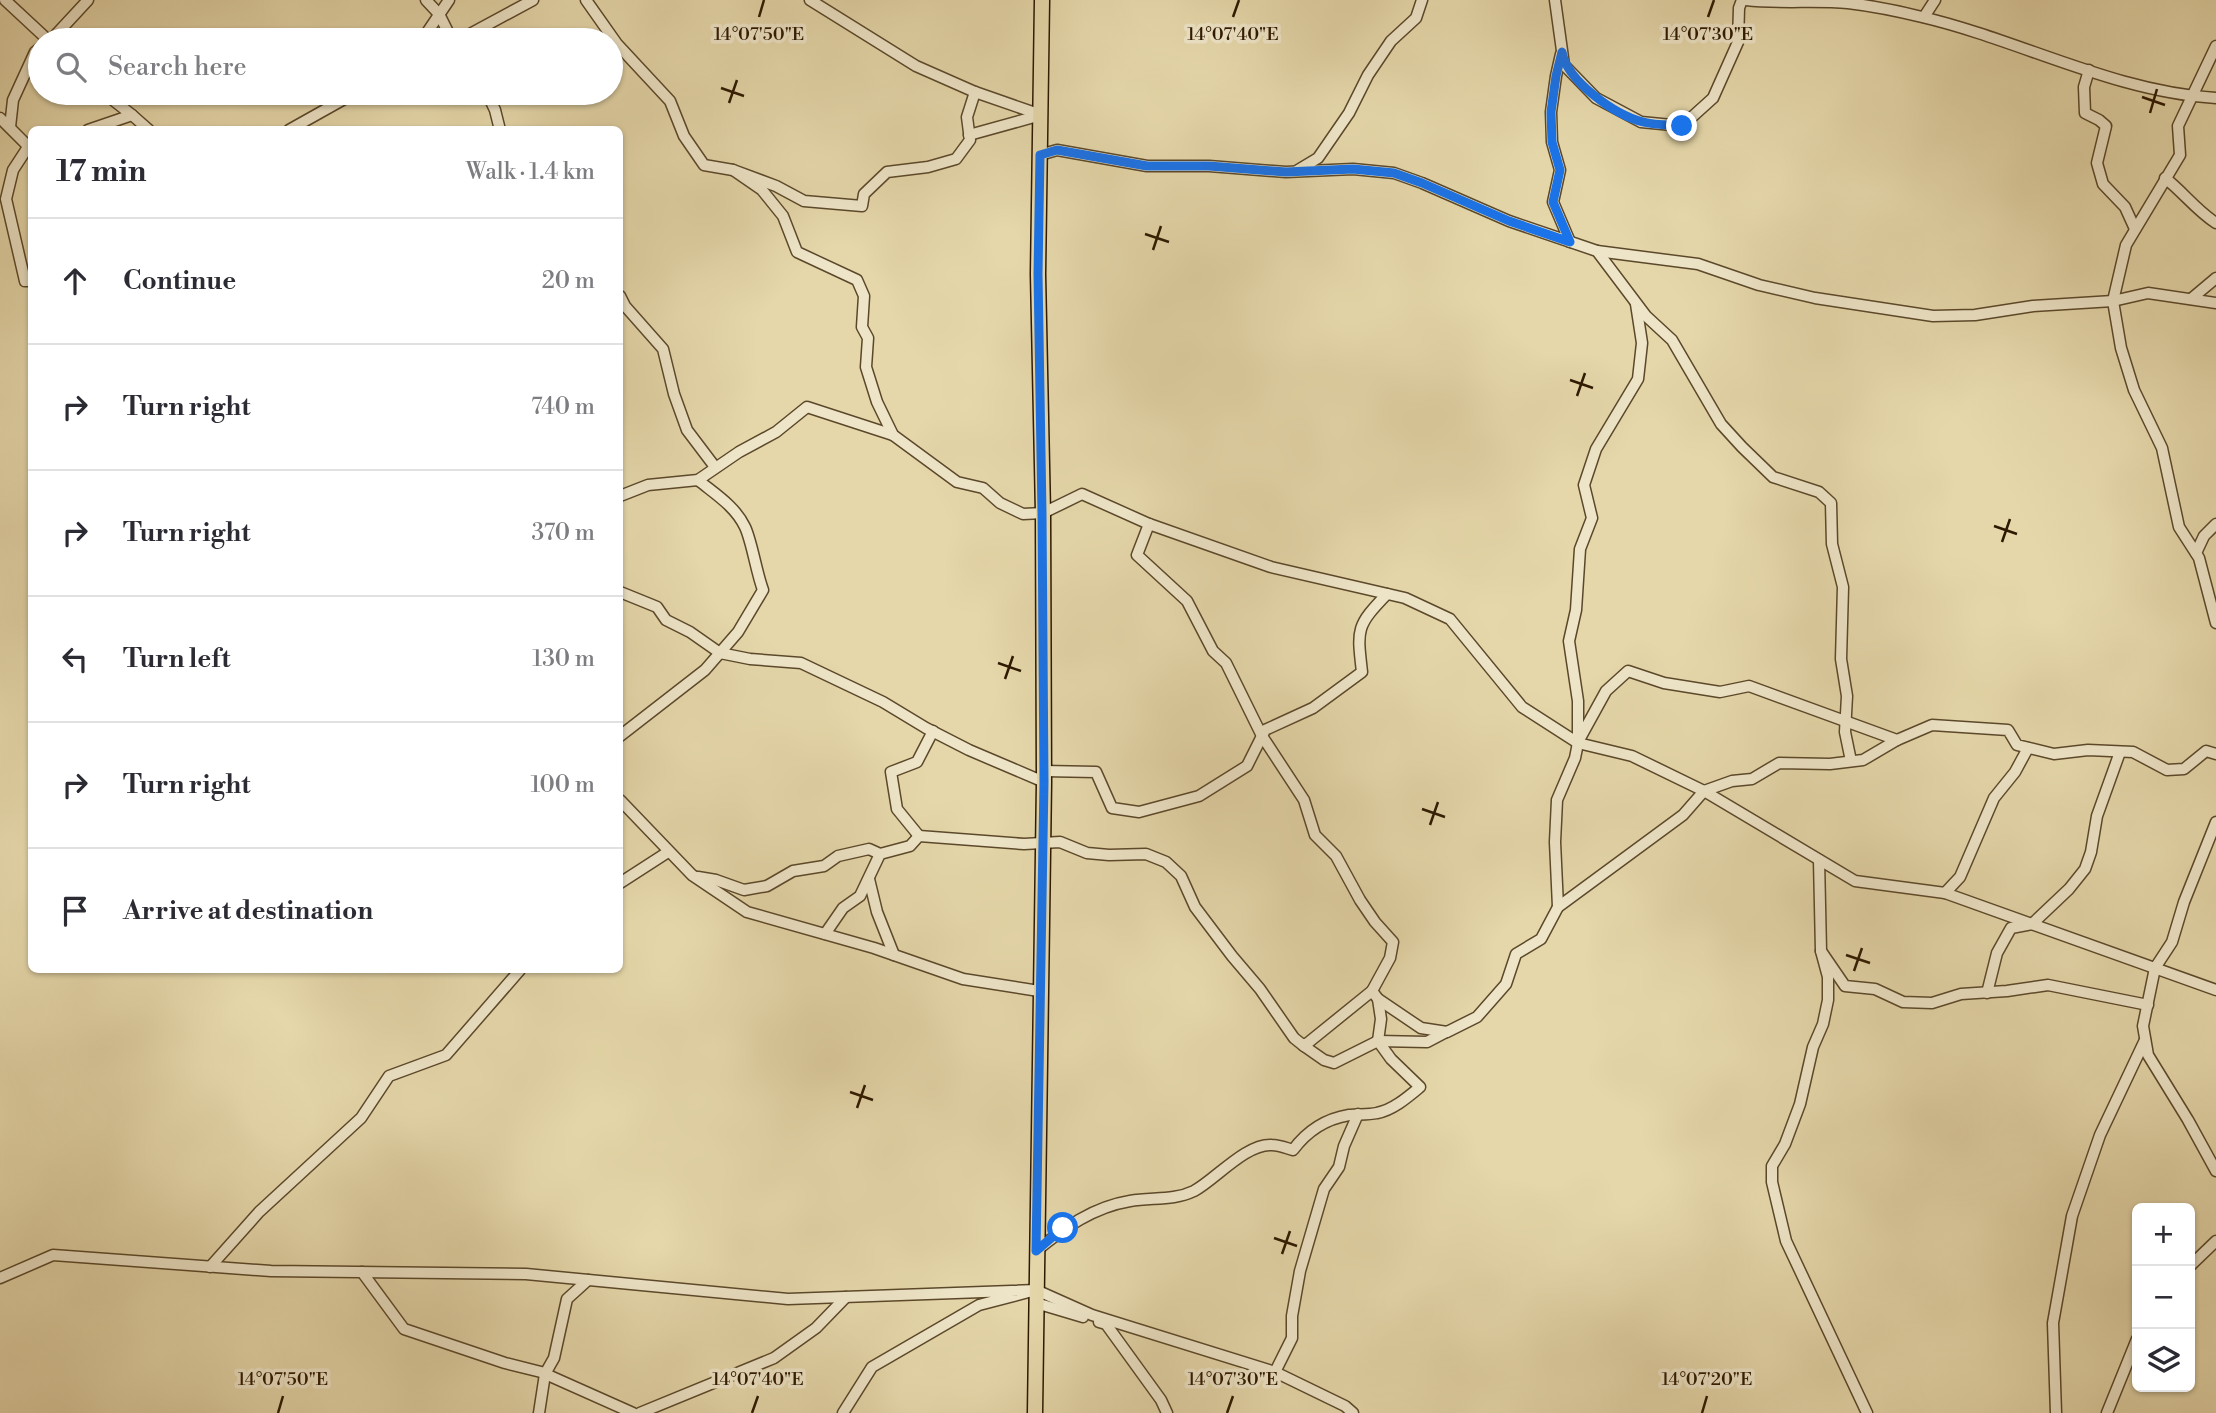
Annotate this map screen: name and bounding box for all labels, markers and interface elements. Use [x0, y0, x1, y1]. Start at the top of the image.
text: 14°07'50"E [714, 23, 804, 46]
text: 14°07'40"E [1187, 23, 1279, 46]
text: 14°07'30"E [1663, 23, 1753, 46]
search box [28, 28, 623, 105]
icon: search [52, 48, 90, 86]
text: Search here [108, 51, 247, 83]
route end [1666, 110, 1697, 141]
text: 17 min [56, 153, 147, 191]
text: Walk · 1.4 km [466, 158, 595, 186]
icon: ahead [56, 262, 94, 300]
text: Continue [123, 265, 236, 297]
text: 20 m [542, 267, 595, 295]
icon: right [56, 388, 94, 426]
text: Turn right [123, 391, 251, 423]
text: 740 m [531, 393, 595, 421]
icon: right [56, 514, 94, 552]
text: Turn right [123, 517, 251, 549]
text: 370 m [532, 519, 595, 547]
icon: left [56, 640, 94, 678]
text: Turn left [123, 643, 231, 675]
text: 130 m [532, 645, 595, 673]
icon: right [56, 766, 94, 804]
text: Turn right [123, 769, 251, 801]
text: 100 m [530, 771, 595, 799]
icon: arrive [56, 892, 94, 930]
text: Arrive at destination [123, 895, 373, 927]
map controls [2132, 1203, 2195, 1392]
button: + [2132, 1203, 2195, 1266]
route start [1047, 1212, 1078, 1243]
button: − [2132, 1266, 2195, 1329]
button: layers [2132, 1329, 2195, 1392]
text: 14°07'50"E [238, 1368, 328, 1391]
text: 14°07'40"E [712, 1368, 804, 1391]
text: 14°07'30"E [1188, 1368, 1278, 1391]
text: 14°07'20"E [1662, 1368, 1752, 1391]

